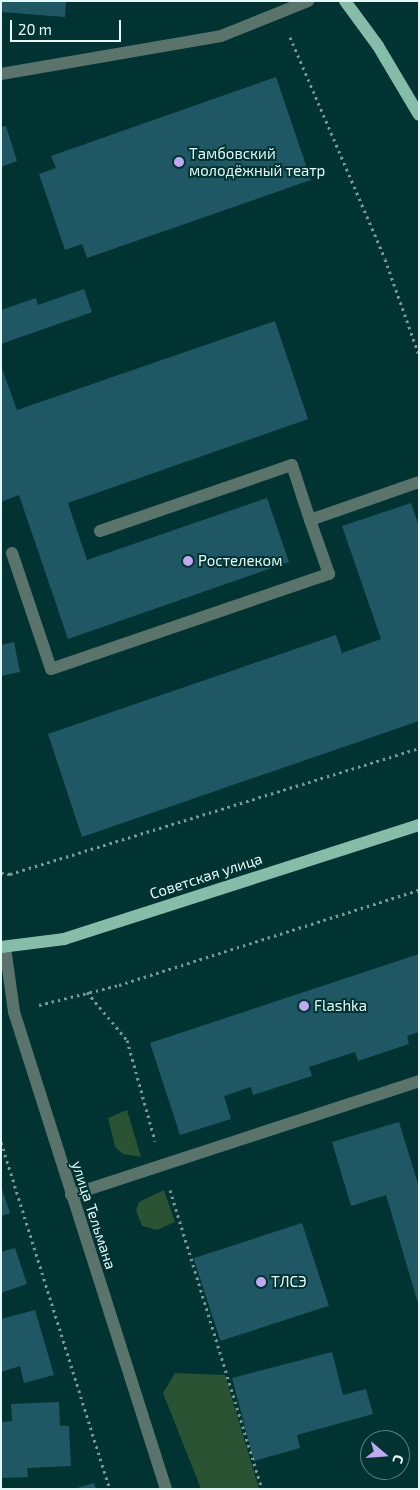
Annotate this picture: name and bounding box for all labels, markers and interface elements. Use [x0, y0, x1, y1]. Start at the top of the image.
scale bar [12, 10, 124, 42]
text: 20 m [18, 20, 52, 38]
place label: Тамбовский молодёжный театр [189, 144, 325, 179]
marker: Тамбовский молодёжный театр [173, 156, 185, 168]
place label: Ростелеком [198, 552, 282, 570]
marker: Ростелеком [182, 555, 194, 567]
street label: Советская улица [147, 849, 265, 903]
place label: Flashka [314, 997, 367, 1015]
marker: Flashka [298, 1000, 310, 1012]
street label: улица Тельмана [68, 1158, 120, 1272]
place label: ТЛСЭ [271, 1273, 307, 1291]
marker: ТЛСЭ [255, 1276, 267, 1288]
north arrow [360, 1430, 410, 1480]
text: С [389, 1453, 408, 1466]

